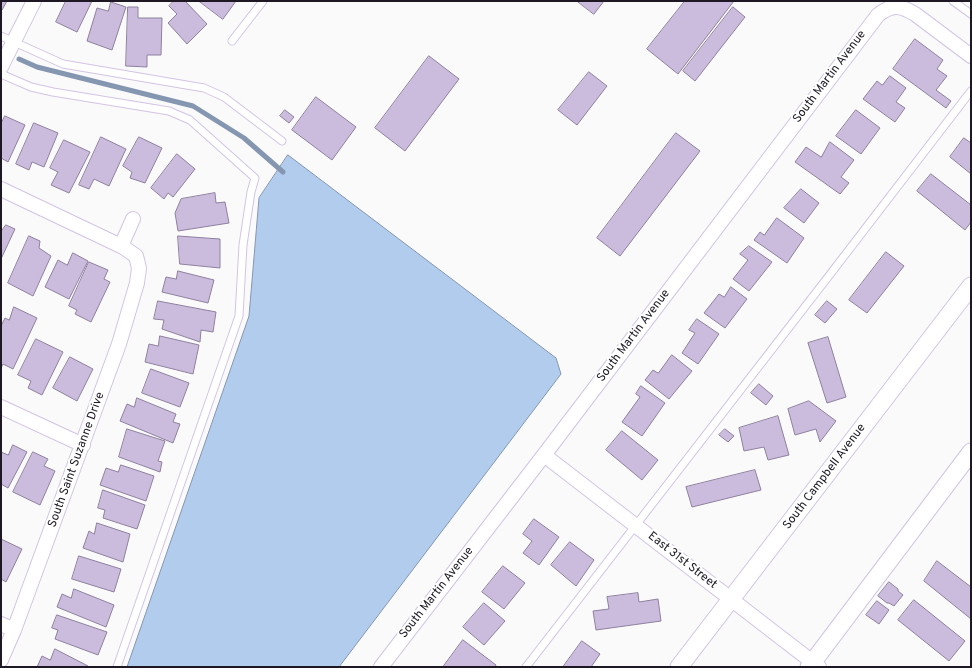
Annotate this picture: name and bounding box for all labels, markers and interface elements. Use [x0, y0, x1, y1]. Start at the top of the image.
street label: South Martin Avenue [791, 28, 869, 126]
street label: South Martin Avenue [595, 287, 673, 385]
street label: South Saint Suzanne Drive [46, 390, 108, 530]
street label: South Campbell Avenue [781, 421, 869, 533]
street label: East 31st Street [645, 530, 719, 592]
street label: South Martin Avenue [397, 544, 477, 642]

